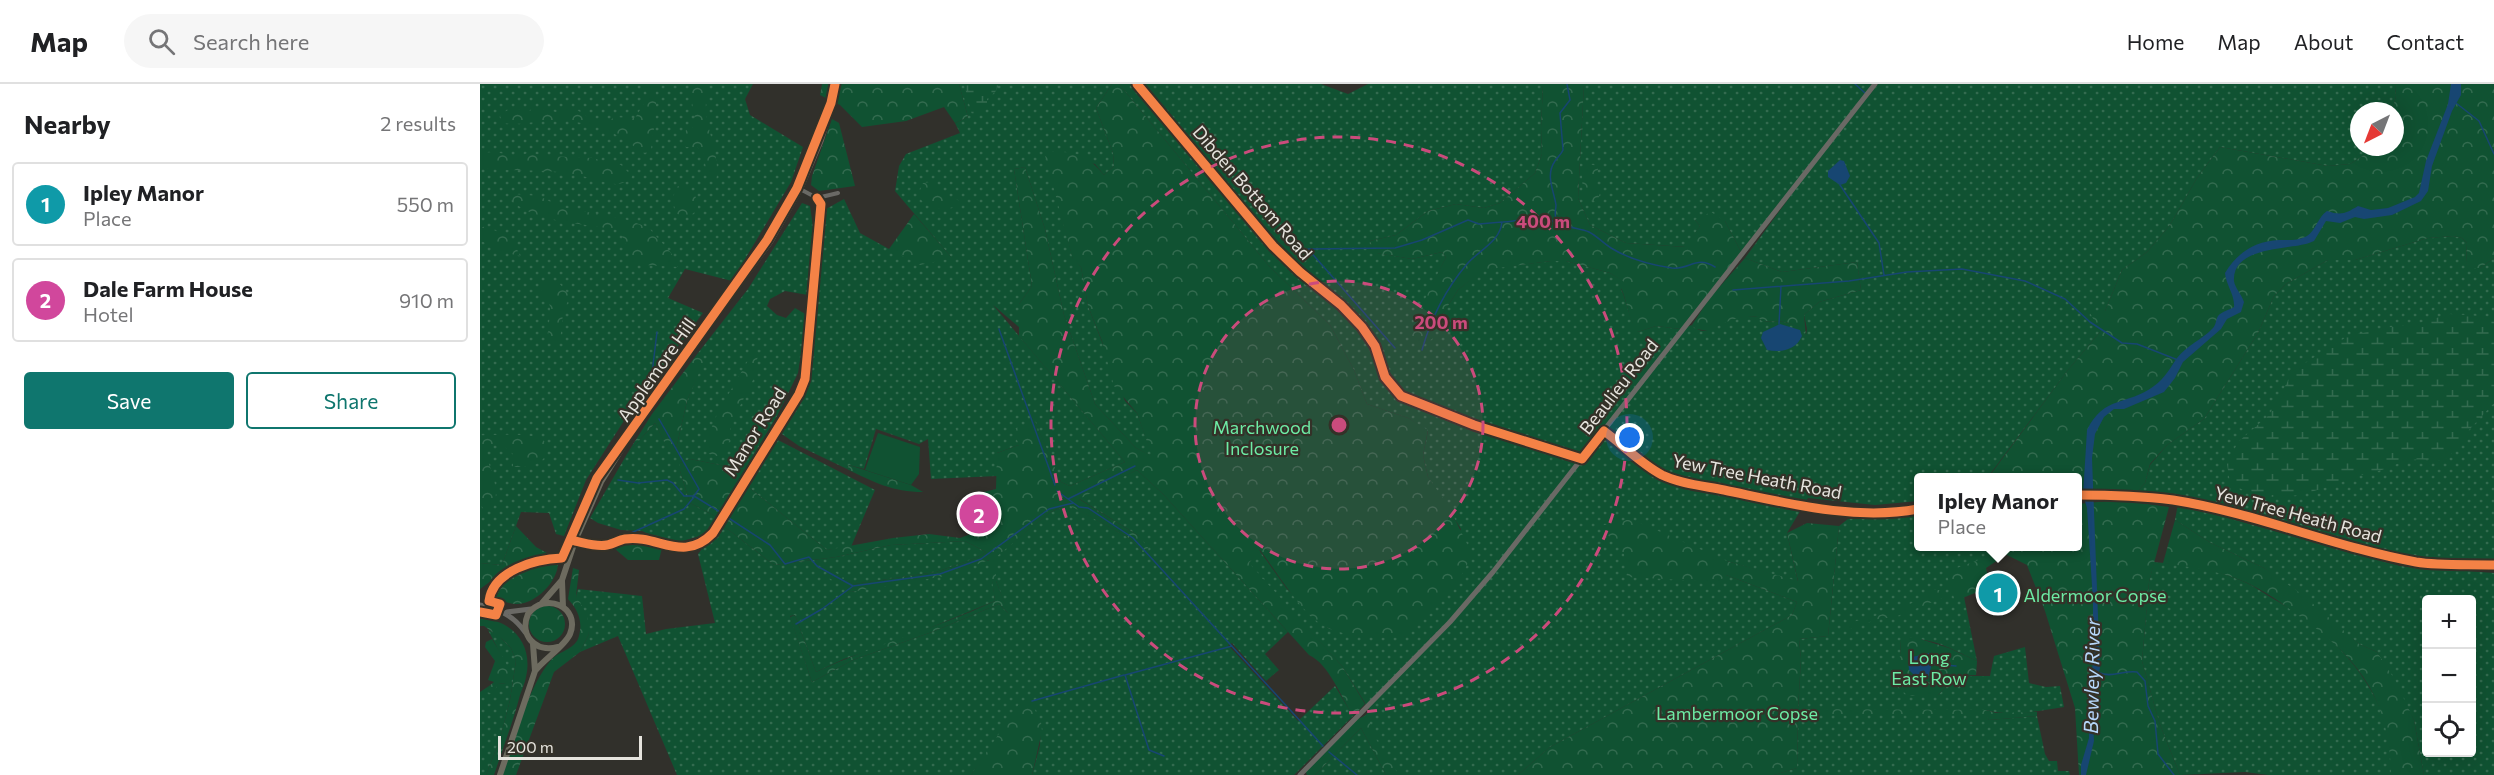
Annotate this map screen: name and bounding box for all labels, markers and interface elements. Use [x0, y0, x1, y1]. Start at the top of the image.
search box [124, 14, 544, 68]
text: Map [30, 24, 88, 58]
icon: search [145, 25, 178, 58]
text: Search here [193, 28, 309, 55]
text: Home [2127, 29, 2184, 54]
text: Map [2217, 29, 2261, 54]
text: About [2294, 29, 2353, 54]
text: Contact [2386, 29, 2464, 54]
north arrow [2350, 102, 2404, 156]
text: Nearby [24, 108, 111, 139]
text: 2 results [380, 111, 456, 135]
street label: Dibden Bottom Road [1188, 121, 1317, 264]
text: Ipley Manor [83, 179, 204, 206]
text: 1 [41, 192, 50, 216]
text: 550 m [397, 192, 454, 216]
text: Place [83, 206, 132, 230]
text: 400 m [1516, 210, 1570, 232]
text: Dale Farm House [83, 275, 253, 302]
text: 2 [40, 288, 51, 312]
text: 910 m [399, 288, 454, 312]
text: Hotel [83, 302, 133, 326]
text: 200 m [1414, 311, 1468, 333]
street label: Applemore Hill [612, 313, 700, 425]
street label: Beaulieu Road [1574, 334, 1662, 438]
button: Save [24, 372, 234, 429]
button: Share [246, 372, 456, 429]
street label: Manor Road [718, 383, 790, 480]
centre of rings [1329, 415, 1349, 435]
park label: Marchwood Inclosure [1213, 416, 1311, 459]
your location [1615, 423, 1644, 452]
street label: Yew Tree Heath Road [1671, 449, 1844, 503]
popup [1914, 473, 2082, 551]
street label: Yew Tree Heath Road [2212, 481, 2384, 547]
text: Ipley Manor [1938, 487, 2058, 514]
pin: 2 [960, 492, 998, 536]
text: Place [1938, 514, 1986, 538]
pin: 1 [1978, 570, 2018, 616]
park label: Aldermoor Copse [2023, 584, 2167, 606]
map controls [2422, 595, 2476, 757]
button: + [2422, 595, 2476, 649]
water label: Bewley River [2078, 617, 2104, 734]
park label: Long East Row [1891, 646, 1967, 689]
button: − [2422, 649, 2476, 703]
park label: Lambermoor Copse [1656, 702, 1818, 724]
button: locate [2422, 703, 2476, 757]
scale bar [498, 733, 642, 760]
text: 200 m [507, 737, 554, 756]

